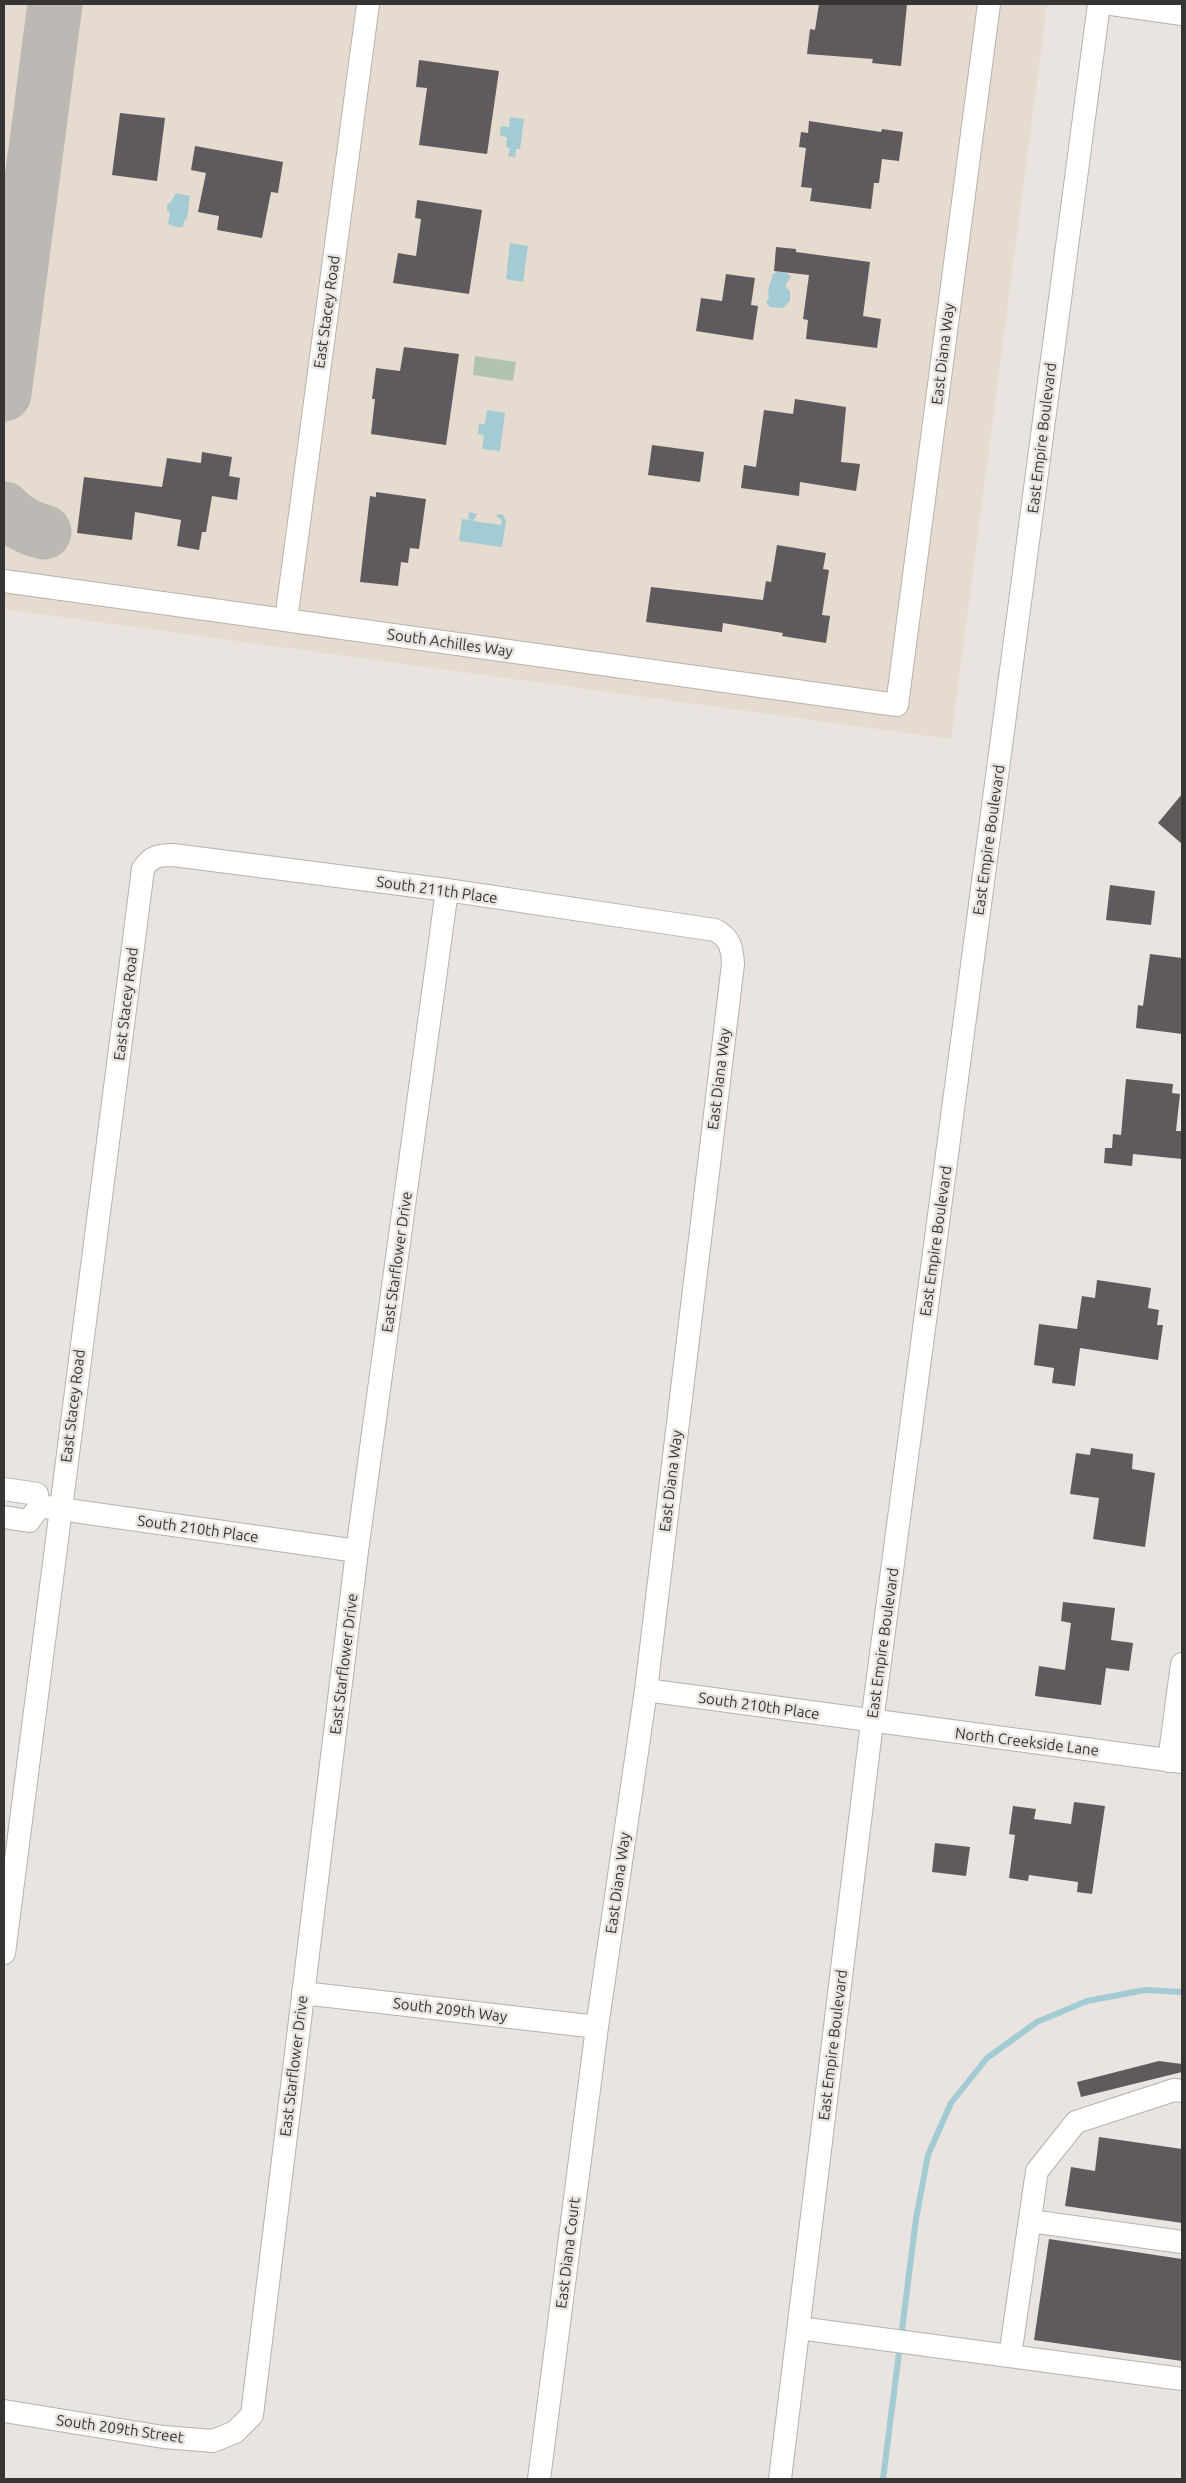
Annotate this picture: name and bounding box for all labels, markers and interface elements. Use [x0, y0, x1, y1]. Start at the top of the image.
street label: East Stacey Road [310, 254, 344, 370]
street label: East Diana Way [928, 302, 958, 406]
street label: East Empire Boulevard [1024, 362, 1060, 514]
street label: South Achilles Way [386, 625, 514, 661]
street label: East Empire Boulevard [970, 764, 1008, 916]
street label: South 211th Place [375, 873, 499, 907]
street label: East Stacey Road [110, 946, 142, 1062]
street label: East Diana Way [704, 1027, 734, 1131]
street label: East Empire Boulevard [917, 1165, 955, 1317]
street label: East Starflower Drive [378, 1190, 416, 1334]
street label: East Stacey Road [57, 1348, 89, 1464]
street label: East Diana Way [656, 1429, 686, 1533]
street label: South 210th Place [136, 1512, 260, 1546]
street label: East Empire Boulevard [864, 1567, 902, 1719]
street label: East Starflower Drive [326, 1592, 362, 1736]
street label: South 210th Place [697, 1689, 821, 1723]
street label: North Creekside Lane [954, 1724, 1100, 1760]
street label: East Diana Way [602, 1831, 634, 1935]
street label: East Empire Boulevard [815, 1969, 851, 2121]
street label: East Starflower Drive [276, 1994, 312, 2138]
street label: South 209th Way [392, 1994, 508, 2026]
street label: East Diana Court [552, 2196, 584, 2310]
street label: South 209th Street [55, 2411, 185, 2447]

